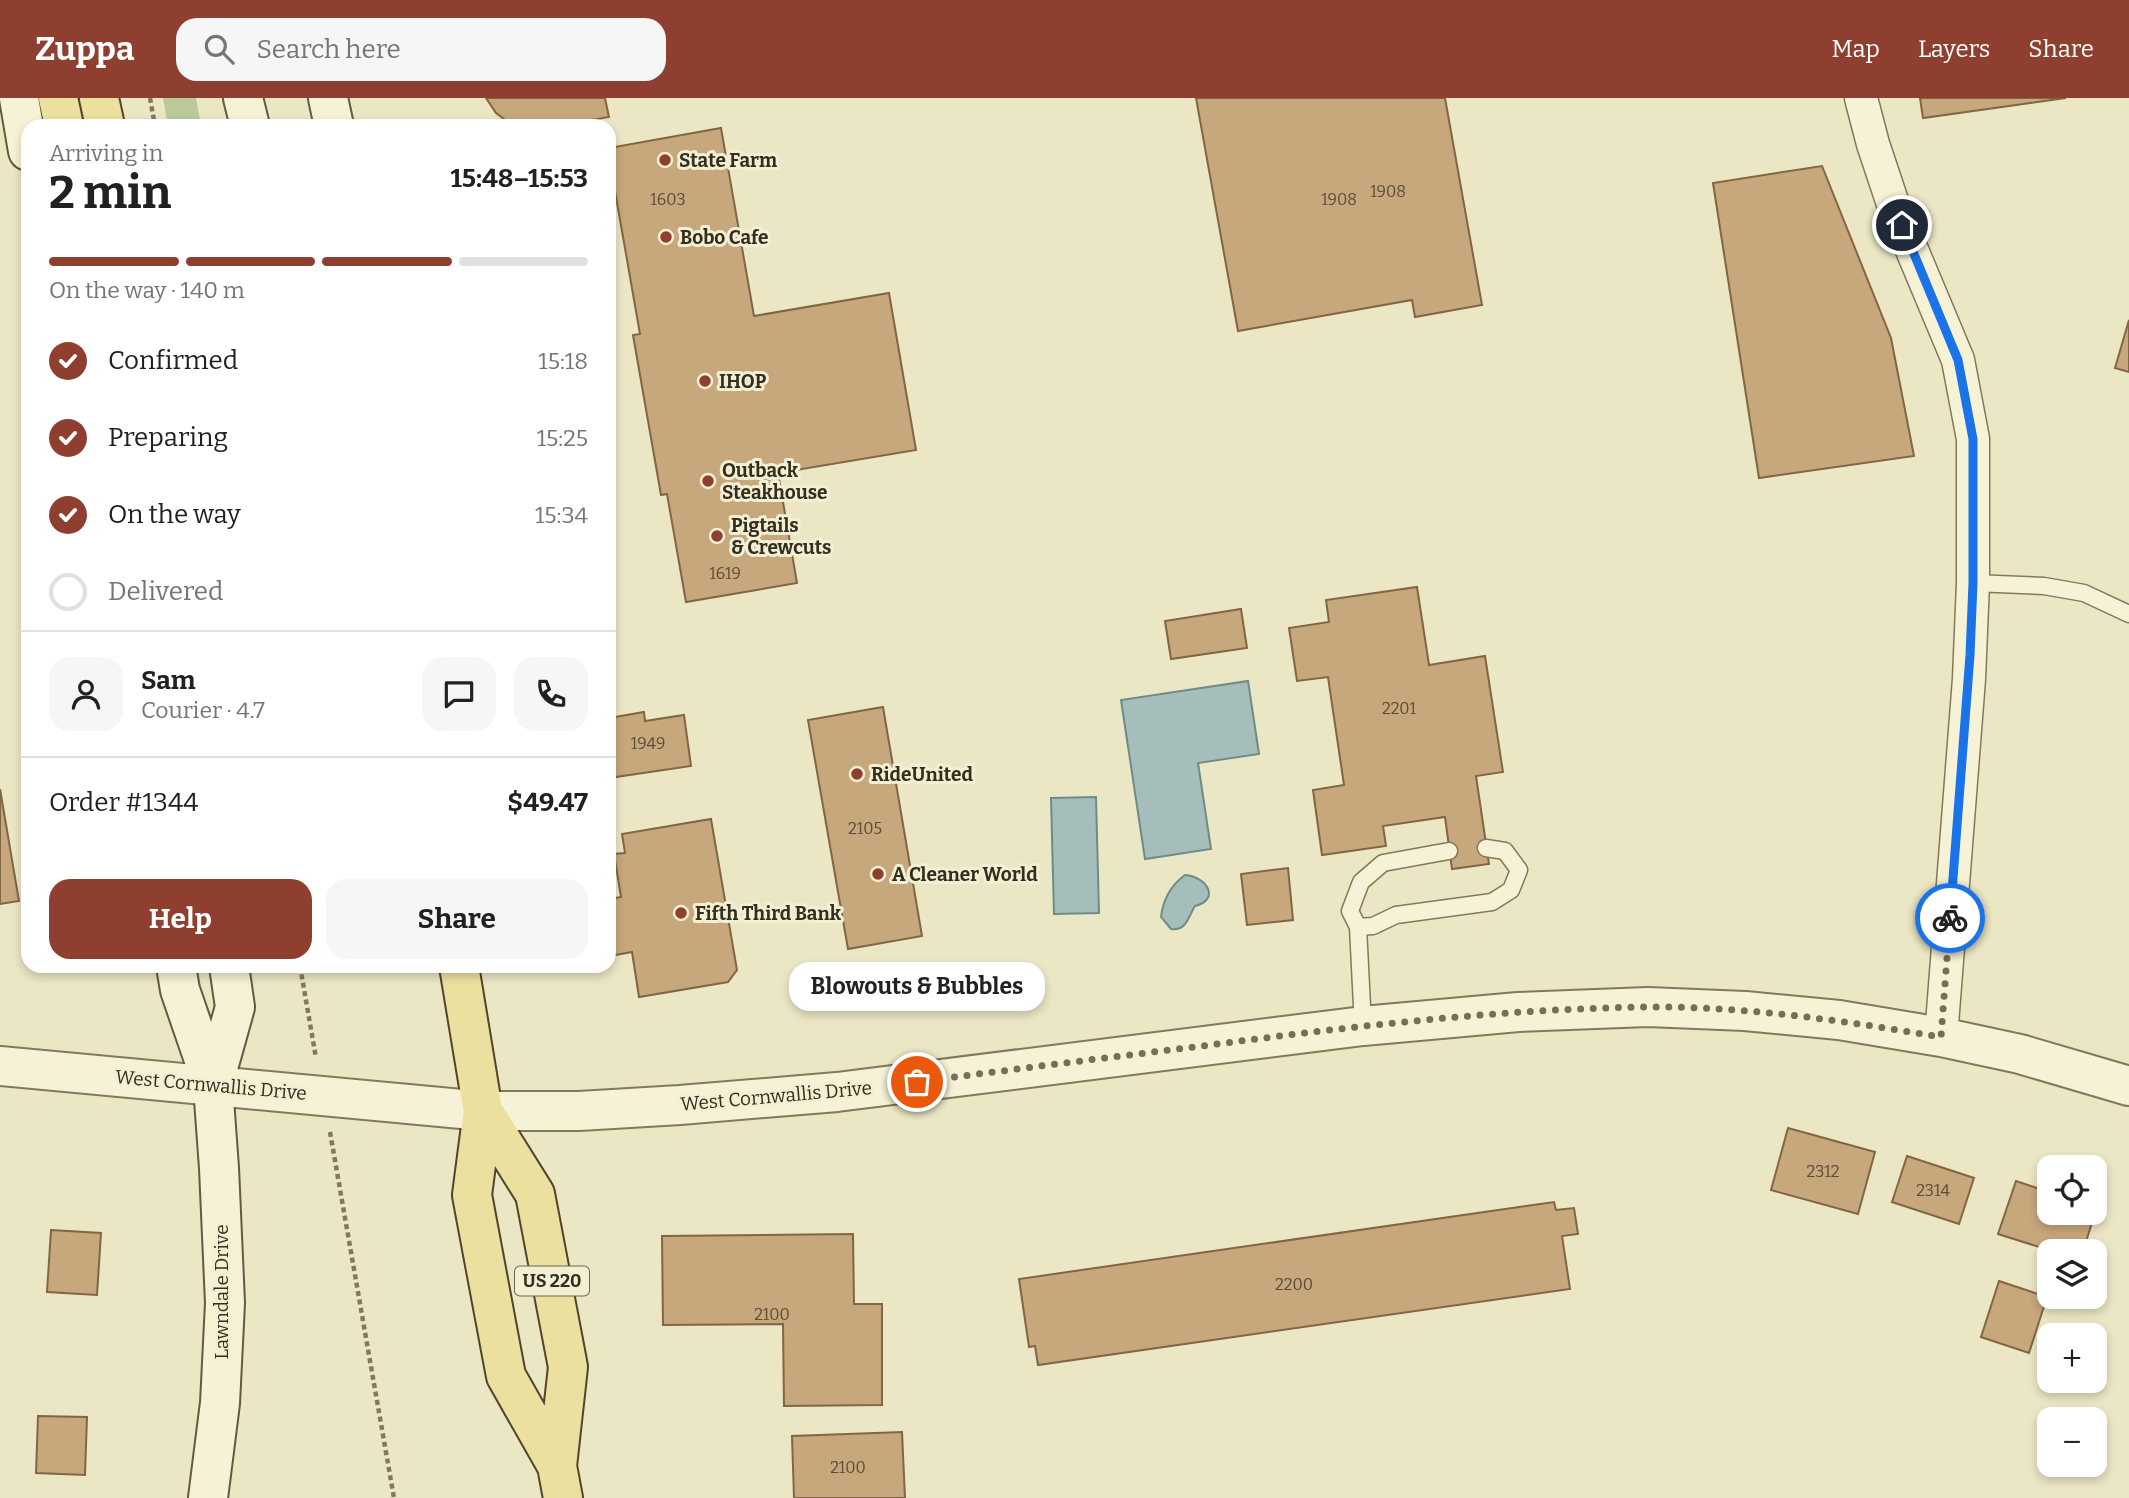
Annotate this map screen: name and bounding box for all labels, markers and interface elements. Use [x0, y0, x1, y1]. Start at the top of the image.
search box [176, 18, 666, 81]
text: Zuppa [35, 29, 134, 69]
icon: search [200, 30, 238, 68]
text: Search here [256, 34, 401, 65]
text: Map [1832, 35, 1880, 63]
text: Layers [1918, 35, 1990, 63]
text: Share [2028, 35, 2094, 63]
text: Arriving in [49, 139, 163, 167]
place label: State Farm [679, 149, 777, 172]
marker: State Farm [657, 152, 673, 168]
text: 15:48–15:53 [450, 163, 588, 194]
text: 2 min [49, 165, 171, 220]
house number: 1908 [1370, 182, 1406, 201]
house number: 1603 [650, 190, 686, 209]
house number: 1908 [1321, 190, 1357, 209]
pin [1872, 195, 1932, 255]
icon: home [1883, 206, 1921, 244]
place label: Bobo Cafe [680, 226, 768, 249]
marker: Bobo Cafe [658, 229, 674, 245]
text: On the way · 140 m [49, 276, 245, 304]
icon: check [49, 342, 87, 380]
text: Confirmed [108, 345, 238, 376]
text: 15:18 [538, 347, 588, 375]
place label: IHOP [719, 370, 767, 393]
marker: IHOP [697, 373, 713, 389]
icon: check [49, 419, 87, 457]
text: Preparing [108, 422, 228, 453]
text: 15:25 [537, 424, 588, 452]
place label: Outback Steakhouse [722, 459, 828, 504]
marker: Outback Steakhouse [700, 473, 716, 489]
icon: check [49, 496, 87, 534]
text: On the way [108, 499, 241, 530]
text: 15:34 [535, 501, 588, 529]
place label: Pigtails & Crewcuts [731, 514, 831, 559]
marker: Pigtails & Crewcuts [709, 528, 725, 544]
house number: 1619 [709, 564, 741, 583]
text: Delivered [108, 576, 223, 607]
button: person [49, 657, 123, 731]
button: chat [422, 657, 496, 731]
button: phone [514, 657, 588, 731]
text: Sam [141, 665, 196, 696]
text: Courier · 4.7 [141, 696, 265, 724]
house number: 2201 [1382, 699, 1417, 718]
house number: 1949 [631, 734, 665, 753]
place label: RideUnited [871, 763, 973, 786]
marker: RideUnited [849, 766, 865, 782]
text: Order #1344 [49, 787, 198, 818]
text: $49.47 [507, 787, 588, 818]
house number: 2105 [848, 819, 882, 838]
place label: A Cleaner World [892, 863, 1038, 886]
marker: A Cleaner World [870, 866, 886, 882]
button: Help [49, 879, 312, 959]
button: Share [326, 879, 588, 959]
courier [1915, 883, 1985, 953]
icon: bike [1931, 899, 1969, 937]
place label: Fifth Third Bank [695, 902, 842, 925]
marker: Fifth Third Bank [673, 905, 689, 921]
callout: Blowouts & Bubbles [789, 963, 1045, 1012]
text: Blowouts & Bubbles [811, 972, 1023, 1000]
pin [887, 1052, 947, 1112]
icon: bag [898, 1063, 936, 1101]
street label: West Cornwallis Drive [114, 1065, 308, 1105]
street label: West Cornwallis Drive [679, 1076, 873, 1116]
map controls [2037, 1155, 2107, 1477]
button: locate [2037, 1155, 2107, 1225]
house number: 2312 [1806, 1162, 1840, 1181]
house number: 2314 [1916, 1181, 1950, 1200]
street label: Lawndale Drive [210, 1224, 233, 1360]
button: layers [2037, 1239, 2107, 1309]
road number: US 220 [515, 1266, 589, 1296]
house number: 2200 [1275, 1275, 1313, 1294]
house number: 2100 [754, 1305, 790, 1324]
button: + [2037, 1323, 2107, 1393]
button: − [2037, 1407, 2107, 1477]
house number: 2100 [830, 1458, 866, 1477]

